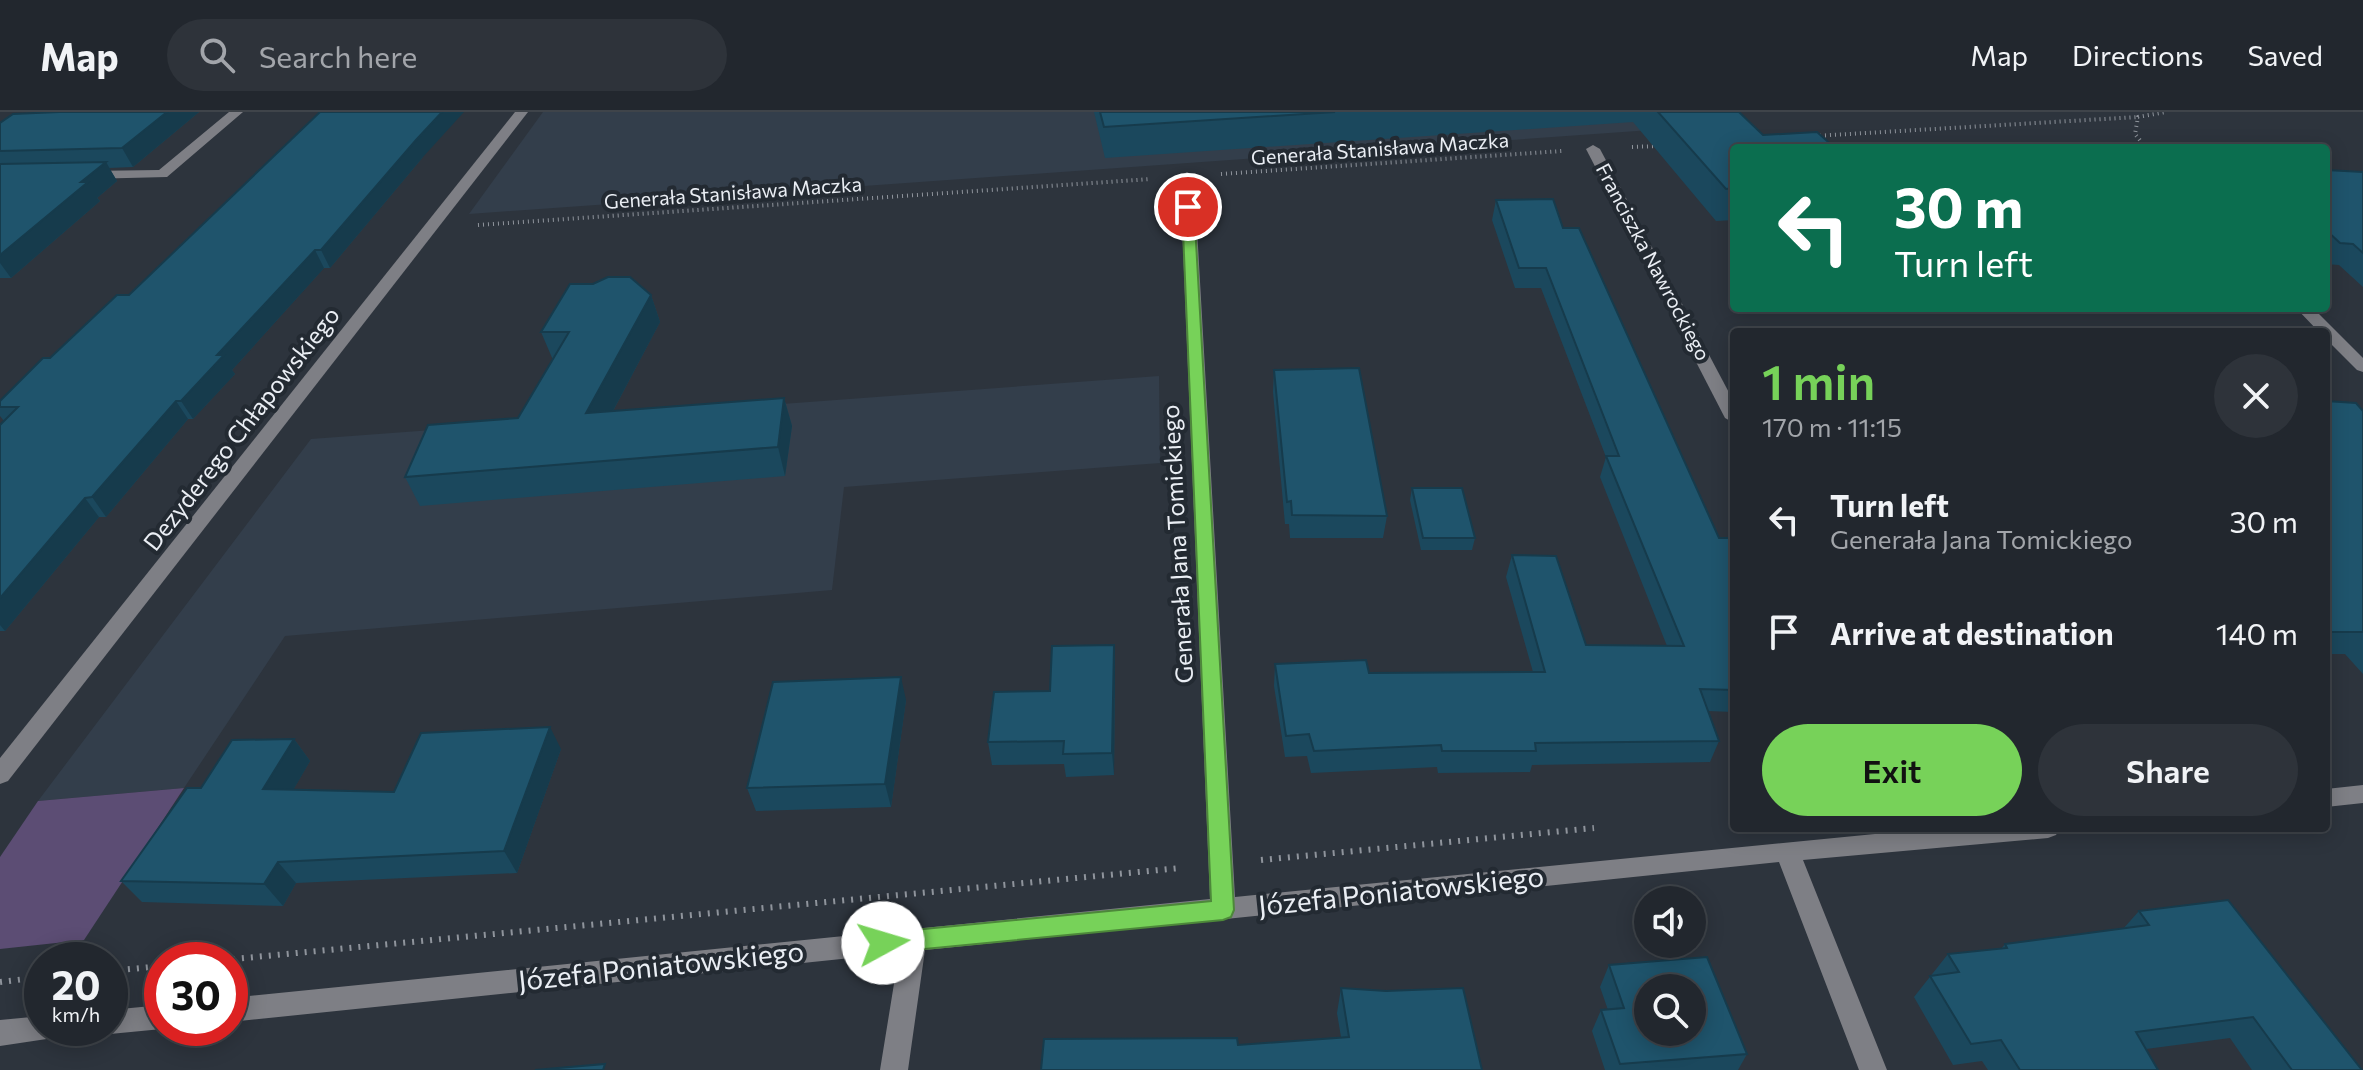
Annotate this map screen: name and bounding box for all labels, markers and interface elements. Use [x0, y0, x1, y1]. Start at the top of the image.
search box [167, 19, 727, 91]
text: Map [40, 32, 119, 79]
icon: search [195, 33, 239, 77]
text: Search here [259, 37, 417, 74]
text: Map [1970, 38, 2028, 72]
text: Directions [2072, 38, 2203, 72]
text: Saved [2247, 38, 2323, 72]
street label: Generała Stanisława Maczka [1250, 127, 1510, 169]
street label: Franciszka Nawrockiego [1592, 159, 1716, 364]
street label: Generała Stanisława Maczka [603, 171, 863, 213]
text: 30 m [1894, 171, 2023, 240]
pin [1154, 173, 1222, 241]
icon: left [1762, 176, 1866, 280]
icon: arrive [1166, 185, 1210, 229]
text: Turn left [1894, 240, 2033, 284]
street label: Dezyderego Chłapowskiego [137, 300, 345, 556]
text: 1 min [1762, 351, 1875, 410]
button: close [2214, 354, 2298, 438]
street label: Generała Jana Tomickiego [1155, 404, 1198, 684]
text: 170 m · 11:15 [1762, 411, 1902, 442]
text: Turn left [1830, 486, 1949, 523]
icon: left [1762, 498, 1806, 542]
text: 30 m [2229, 502, 2298, 539]
text: Generała Jana Tomickiego [1830, 523, 2132, 554]
icon: arrive [1762, 610, 1806, 654]
text: Arrive at destination [1830, 614, 2114, 651]
text: 140 m [2216, 614, 2298, 651]
button: Exit [1762, 724, 2022, 816]
button: Share [2038, 724, 2298, 816]
street label: Józefa Poniatowskiego [1256, 858, 1545, 922]
map controls [1634, 886, 1706, 1046]
button: sound [1634, 886, 1706, 958]
position arrow [841, 901, 925, 985]
street label: Józefa Poniatowskiego [516, 933, 805, 997]
speed limit sign: 30 [144, 942, 248, 1046]
text: 20 [51, 959, 101, 1008]
button: search [1634, 974, 1706, 1046]
text: km/h [52, 1002, 100, 1026]

